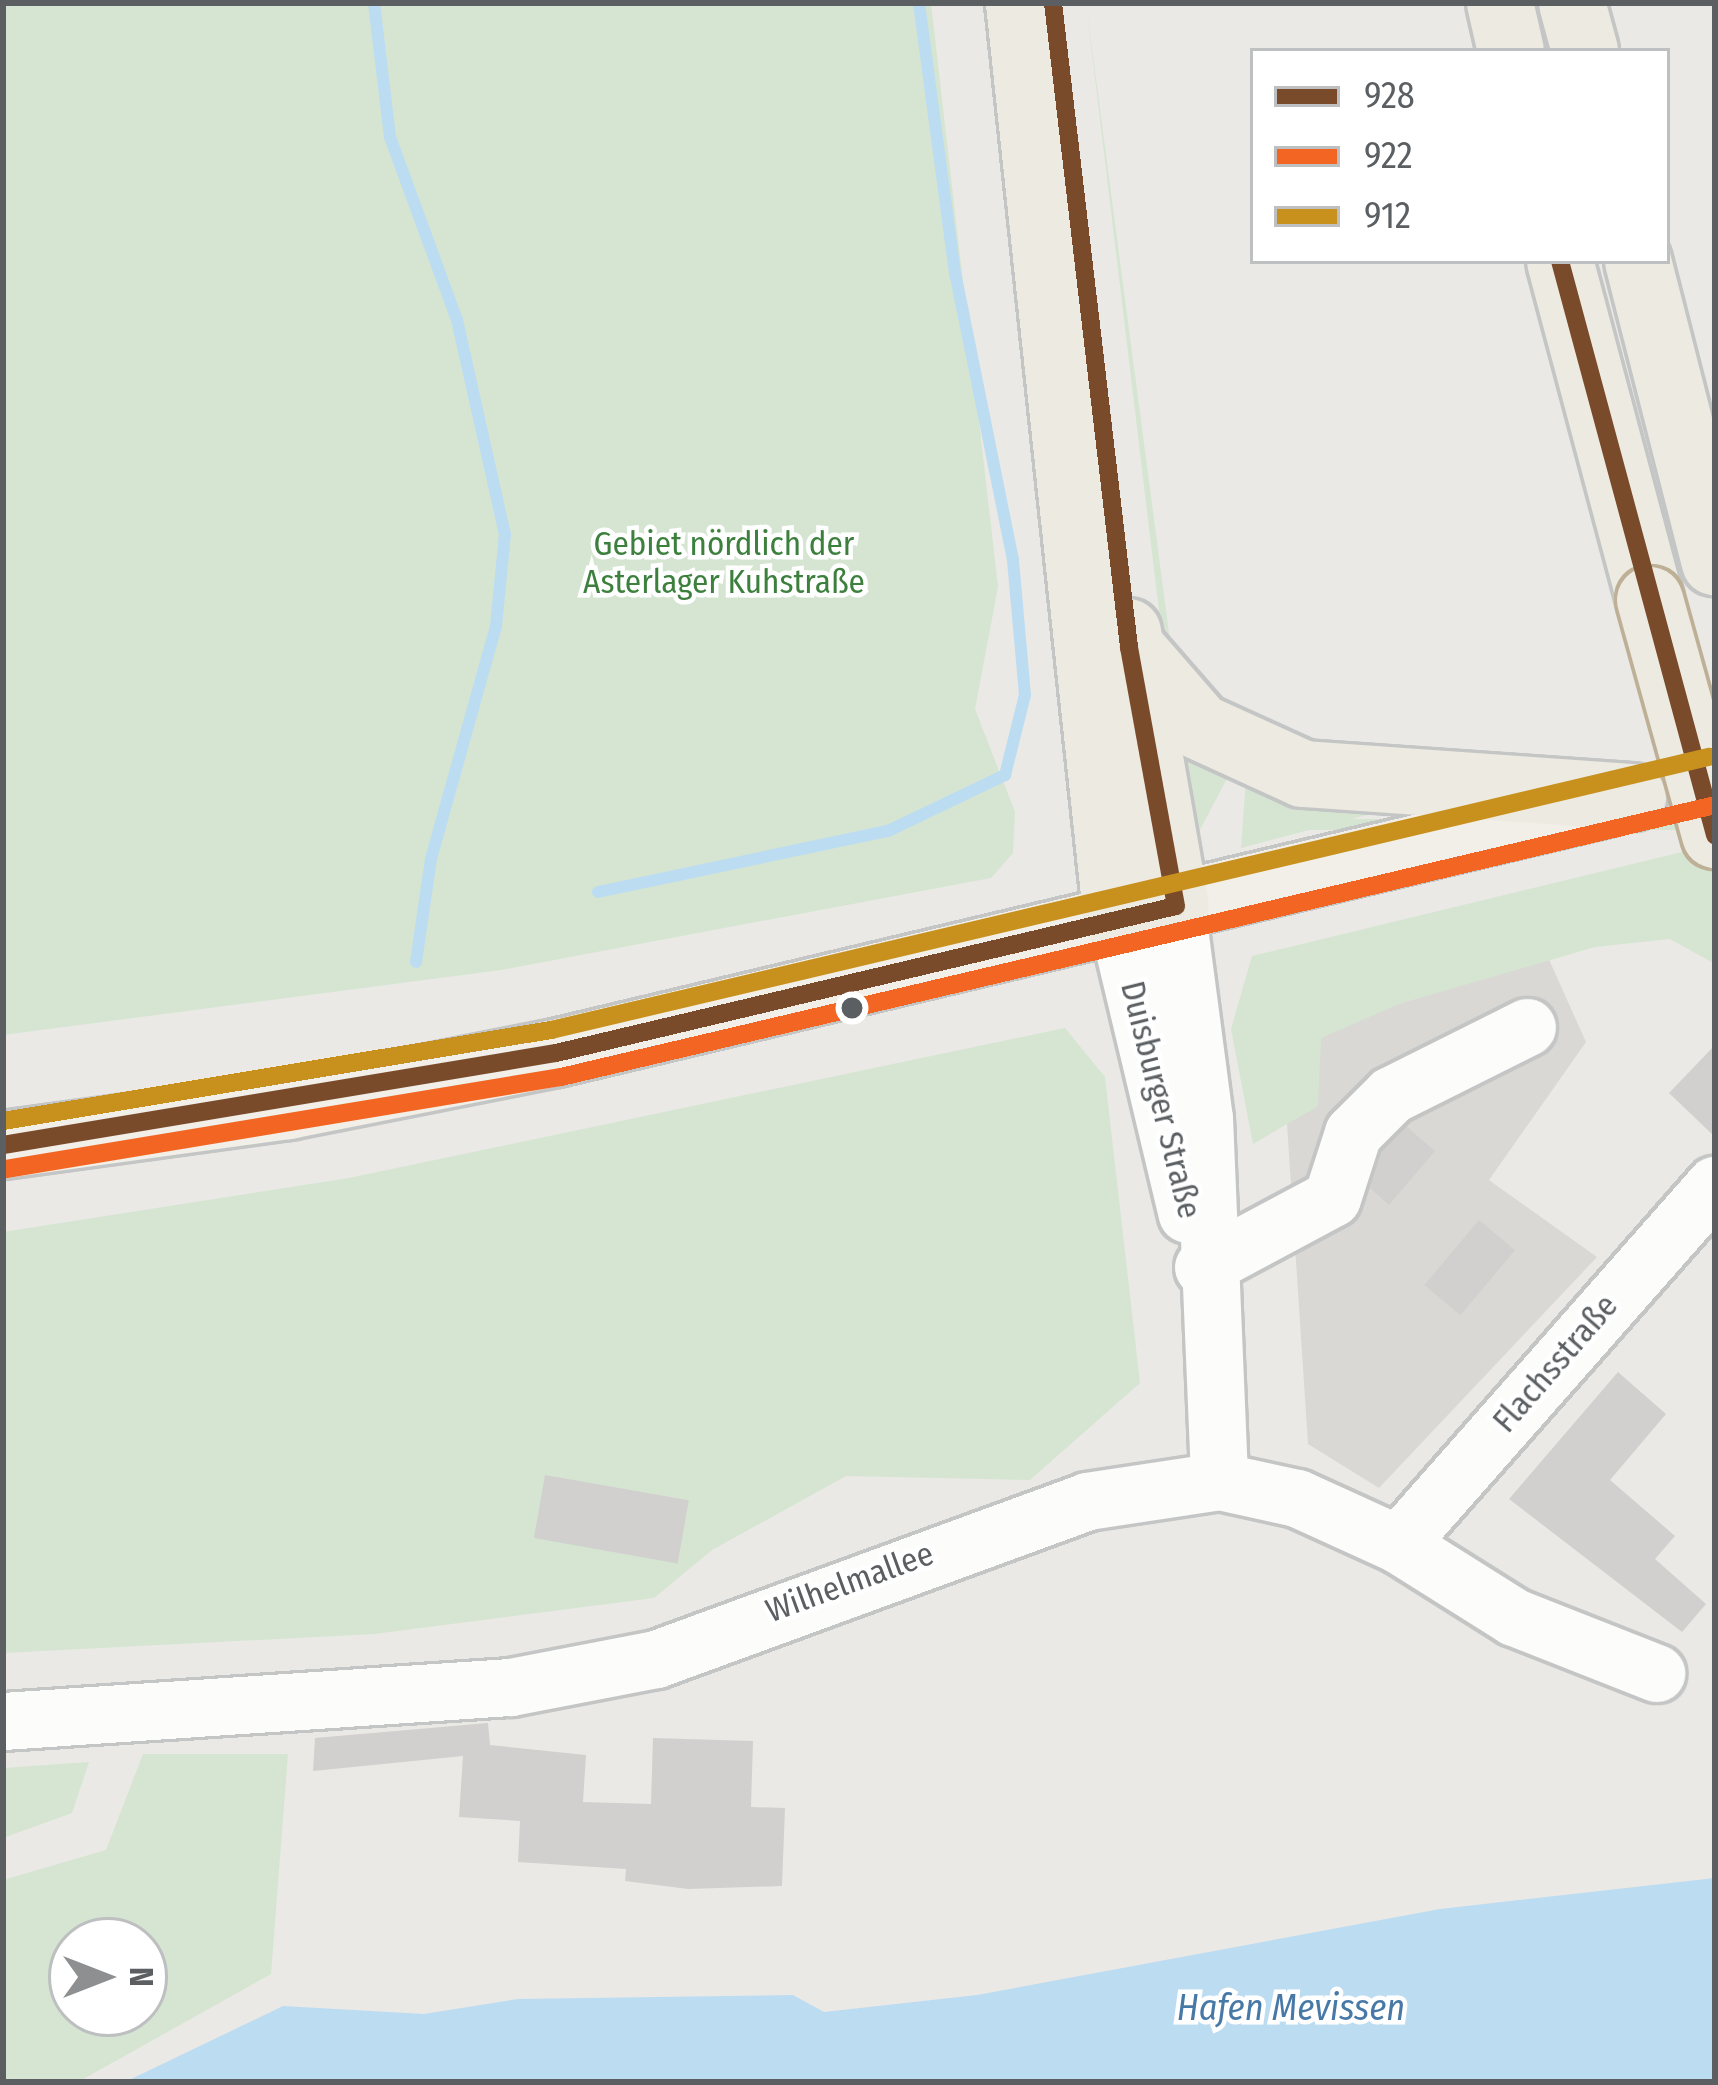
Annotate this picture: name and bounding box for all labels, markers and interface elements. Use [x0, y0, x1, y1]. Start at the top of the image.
legend [1250, 48, 1670, 264]
text: 928 [1364, 74, 1415, 118]
text: 922 [1364, 134, 1413, 178]
text: 912 [1364, 194, 1411, 238]
park label: Gebiet nördlich der Asterlager Kuhstraße [583, 525, 865, 603]
street label: Duisburger Straße [1111, 977, 1209, 1223]
unlabelled marker [841, 997, 863, 1019]
street label: Flachsstraße [1485, 1287, 1627, 1441]
street label: Wilhelmallee [761, 1534, 939, 1632]
north arrow [48, 1917, 168, 2037]
text: N [121, 1967, 161, 1987]
water label: Hafen Mevissen [1177, 1987, 1405, 2031]

